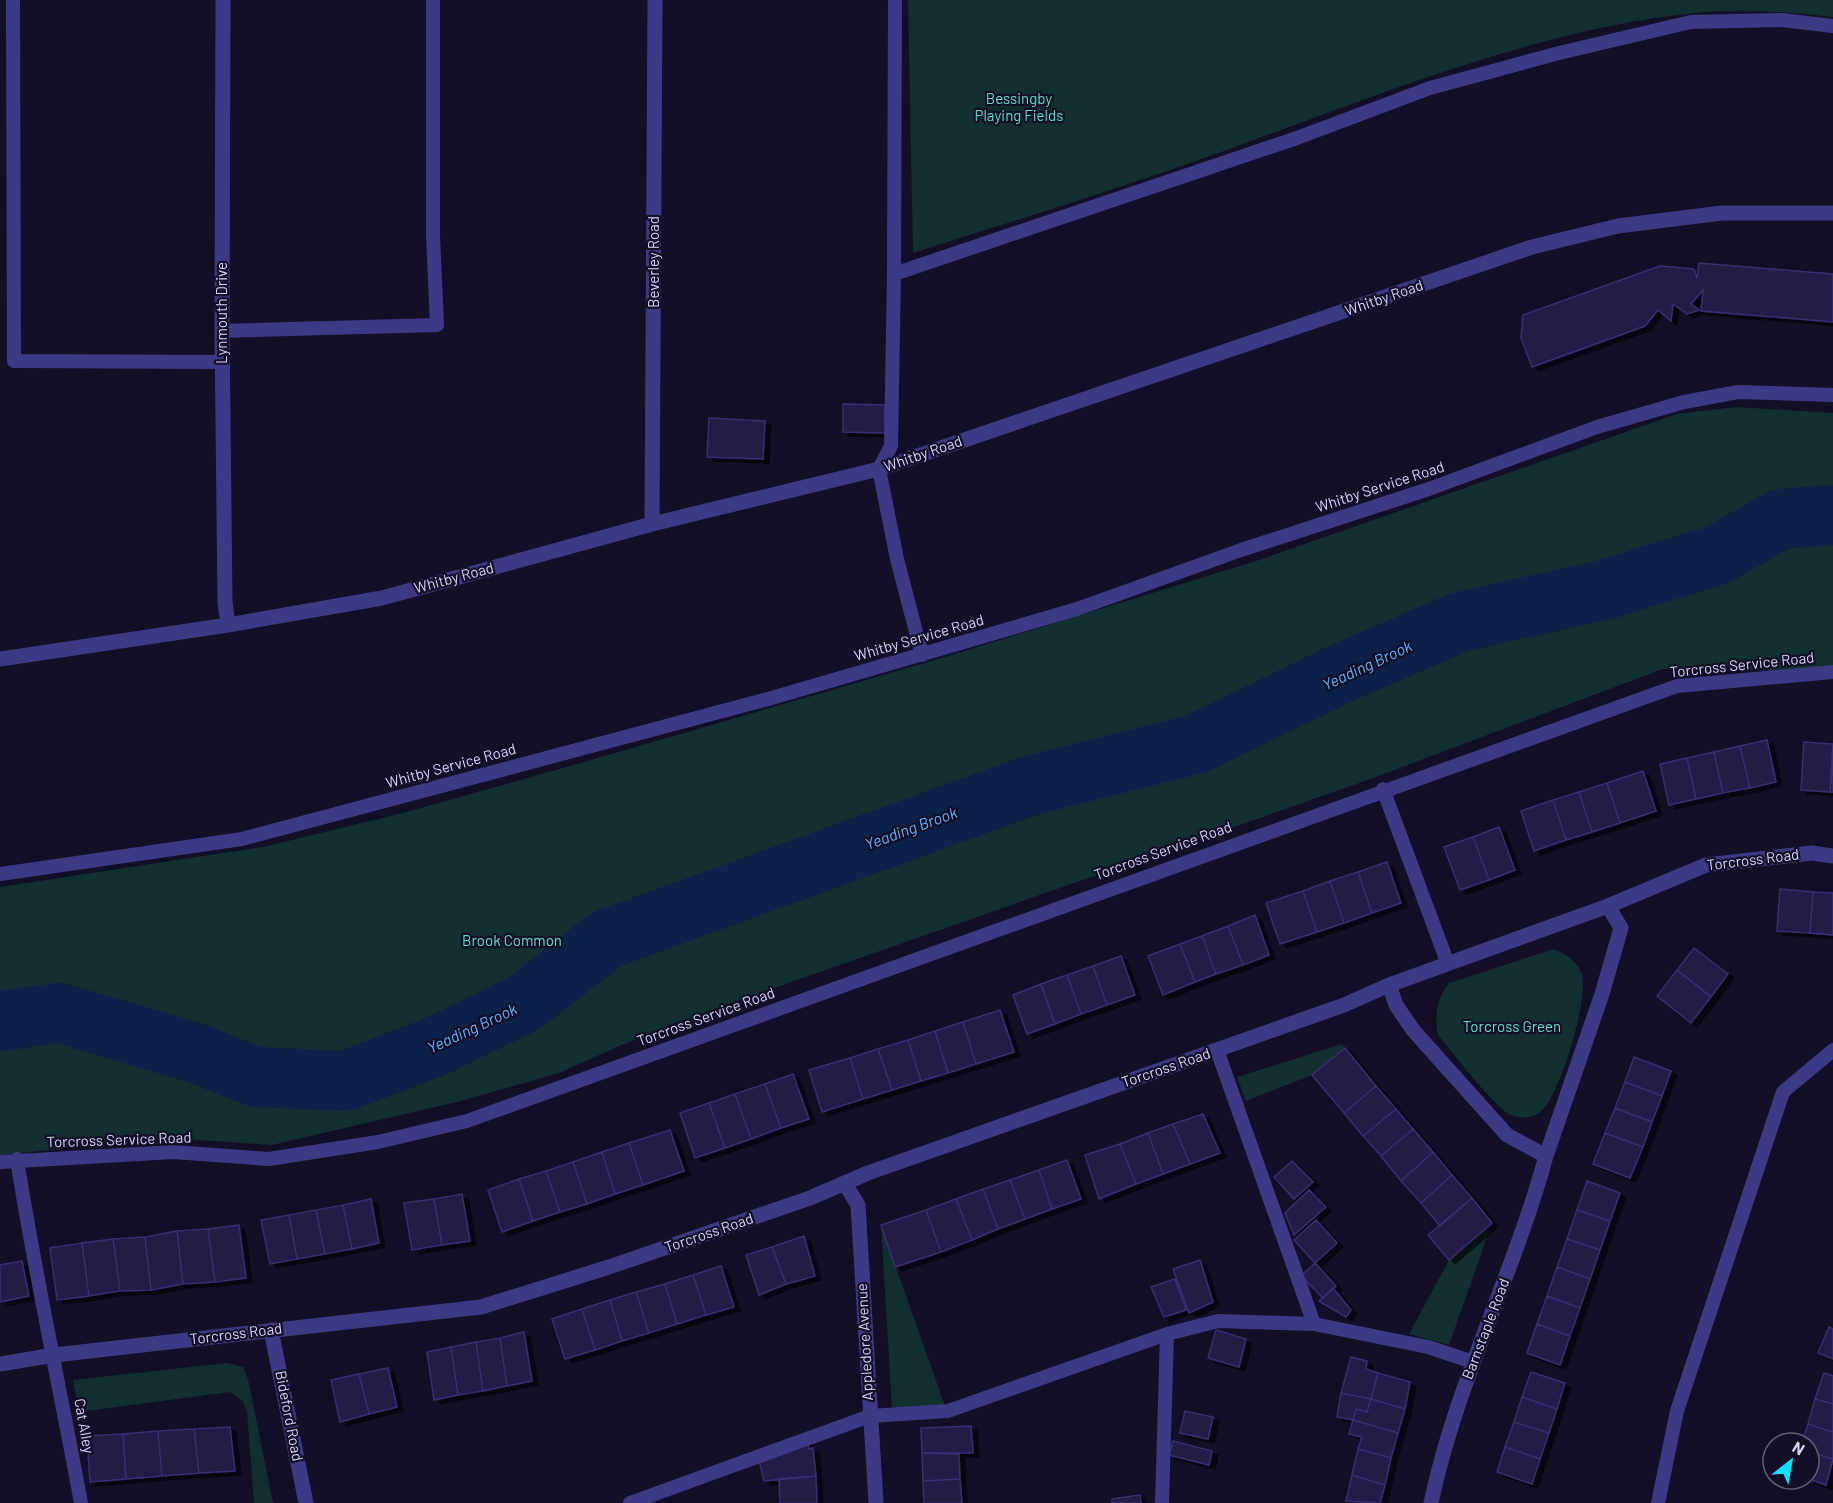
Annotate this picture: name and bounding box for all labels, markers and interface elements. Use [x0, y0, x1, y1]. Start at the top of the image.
park label: Bessingby Playing Fields [975, 89, 1063, 124]
street label: Beverley Road [644, 216, 662, 308]
street label: Lynmouth Drive [212, 262, 230, 364]
street label: Whitby Road [1342, 275, 1425, 319]
street label: Whitby Road [881, 431, 964, 475]
street label: Whitby Service Road [1313, 457, 1446, 515]
street label: Whitby Road [412, 558, 496, 596]
street label: Whitby Service Road [852, 610, 986, 664]
water label: Yeading Brook [1319, 635, 1415, 694]
street label: Torcross Service Road [1669, 647, 1815, 681]
street label: Whitby Service Road [384, 739, 518, 791]
water label: Yeading Brook [862, 802, 960, 853]
street label: Torcross Service Road [1091, 817, 1234, 883]
street label: Torcross Road [1706, 844, 1800, 874]
park label: Brook Common [462, 931, 562, 949]
street label: Torcross Service Road [634, 983, 777, 1049]
water label: Yeading Brook [424, 998, 520, 1057]
park label: Torcross Green [1463, 1017, 1561, 1035]
street label: Torcross Road [1119, 1043, 1212, 1091]
street label: Torcross Service Road [46, 1127, 192, 1151]
street label: Torcross Road [662, 1208, 755, 1256]
street label: Barnstaple Road [1458, 1276, 1513, 1382]
street label: Appledore Avenue [852, 1283, 876, 1401]
street label: Torcross Road [189, 1318, 283, 1348]
street label: Bideford Road [272, 1369, 308, 1463]
street label: Cat Alley [71, 1397, 99, 1455]
north arrow [1761, 1431, 1821, 1491]
text: N [1790, 1437, 1808, 1459]

